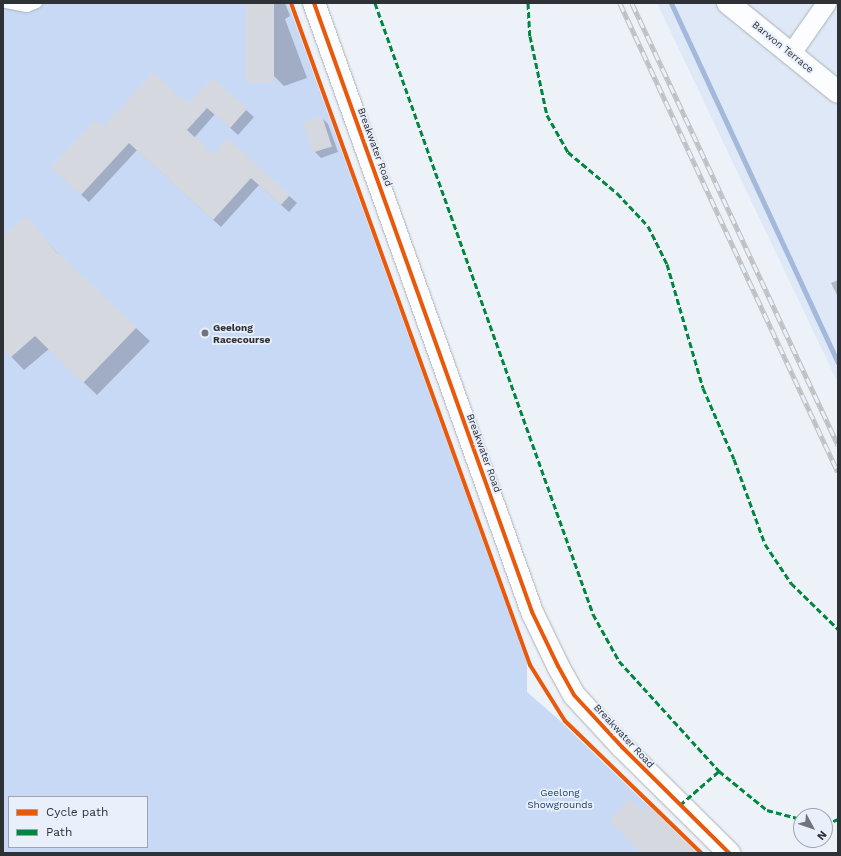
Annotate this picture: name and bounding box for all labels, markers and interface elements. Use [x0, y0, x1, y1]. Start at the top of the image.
street label: Barwon Terrace [750, 18, 816, 76]
street label: Breakwater Road [355, 106, 395, 188]
place label: Geelong Racecourse [213, 321, 270, 344]
marker: Geelong Racecourse [200, 328, 210, 338]
street label: Breakwater Road [464, 412, 504, 494]
street label: Breakwater Road [591, 702, 657, 770]
park label: Geelong Showgrounds [527, 786, 593, 810]
legend [8, 796, 148, 848]
text: Cycle path [46, 805, 108, 819]
north arrow [793, 808, 833, 848]
text: Path [46, 825, 72, 839]
text: N [814, 828, 829, 843]

